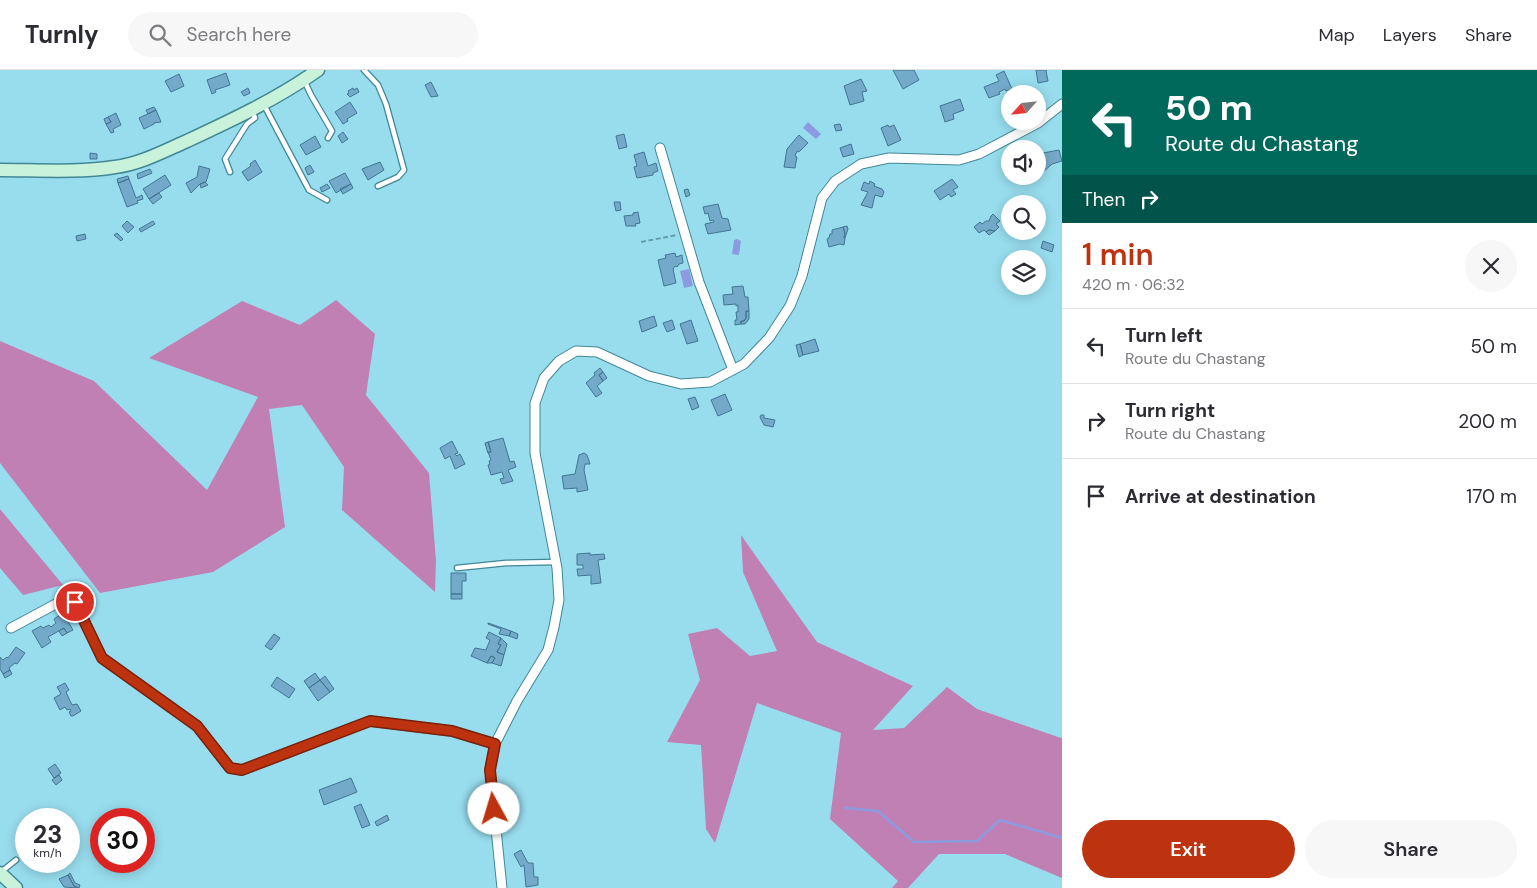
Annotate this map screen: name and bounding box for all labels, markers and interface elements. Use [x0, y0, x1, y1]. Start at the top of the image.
search box [128, 12, 478, 57]
text: Turnly [25, 19, 98, 50]
icon: search [146, 21, 174, 49]
text: Search here [186, 22, 291, 47]
text: Map [1319, 23, 1355, 47]
text: Layers [1383, 23, 1437, 47]
text: Share [1465, 23, 1512, 47]
north arrow [1001, 85, 1046, 130]
map controls [1001, 85, 1046, 295]
text: 50 m [1165, 85, 1253, 131]
icon: left [1082, 90, 1147, 155]
text: Route du Chastang [1165, 129, 1358, 158]
button: sound [1001, 140, 1046, 185]
icon: right [1135, 185, 1163, 213]
text: Then [1082, 187, 1125, 212]
button: search [1001, 195, 1046, 240]
text: 1 min [1082, 235, 1154, 274]
button: close [1465, 240, 1517, 292]
button: layers [1001, 250, 1046, 295]
text: 420 m · 06:32 [1082, 274, 1185, 295]
text: Turn left [1125, 323, 1203, 348]
icon: left [1082, 332, 1110, 360]
text: 50 m [1470, 334, 1517, 359]
text: Route du Chastang [1125, 348, 1266, 369]
text: Turn right [1125, 398, 1215, 423]
icon: right [1082, 407, 1110, 435]
text: 200 m [1458, 409, 1517, 434]
text: Route du Chastang [1125, 423, 1266, 444]
icon: arrive [1082, 482, 1110, 510]
text: Arrive at destination [1125, 484, 1316, 509]
text: 170 m [1466, 484, 1517, 509]
pin [54, 581, 96, 623]
icon: arrive [61, 588, 89, 616]
position arrow [467, 782, 519, 834]
speed limit sign: 30 [90, 808, 155, 873]
text: 23 [33, 818, 62, 851]
button: Exit [1082, 820, 1295, 878]
button: Share [1305, 820, 1517, 878]
text: km/h [33, 845, 62, 861]

